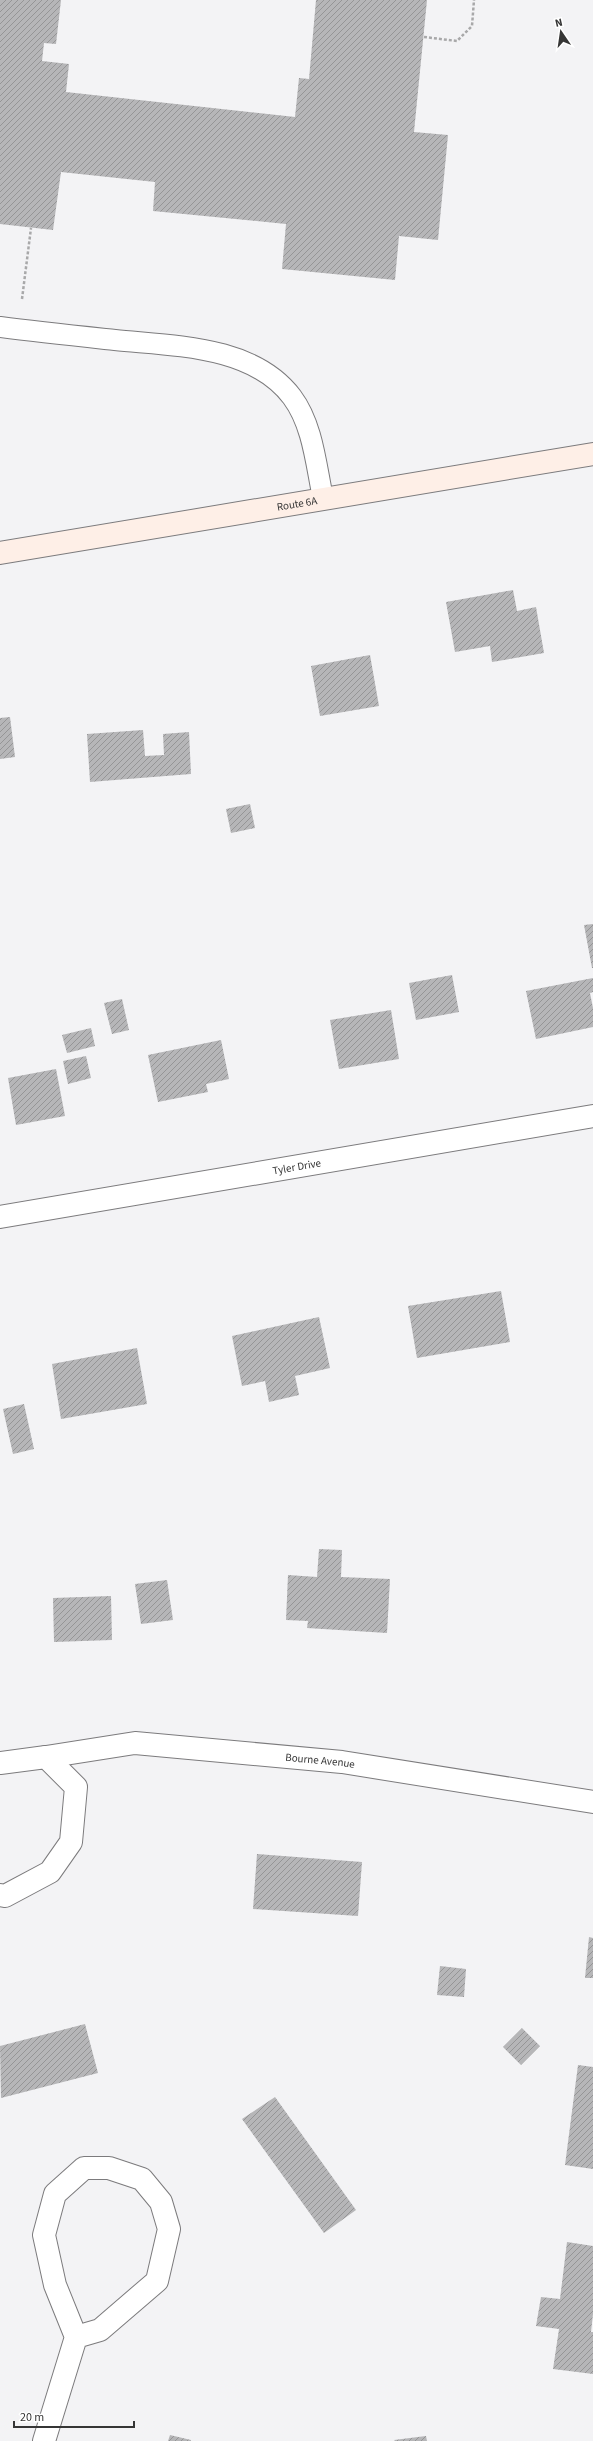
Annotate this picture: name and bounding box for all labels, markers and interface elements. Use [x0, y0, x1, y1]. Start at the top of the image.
north arrow [541, 12, 581, 52]
text: N [554, 15, 564, 31]
street label: Route 6A [276, 493, 318, 515]
street label: Tyler Drive [271, 1155, 323, 1178]
street label: Bourne Avenue [285, 1750, 356, 1772]
scale bar [14, 2403, 134, 2429]
text: 20 m [20, 2409, 44, 2426]

